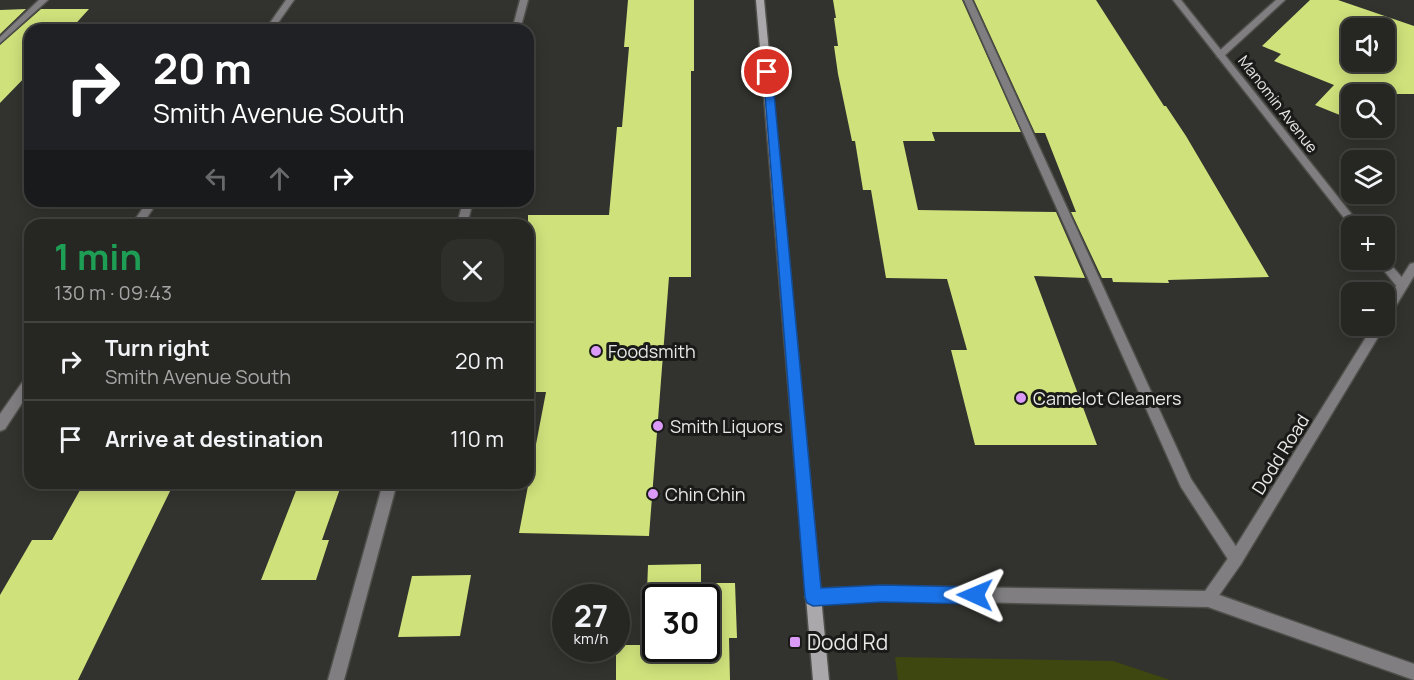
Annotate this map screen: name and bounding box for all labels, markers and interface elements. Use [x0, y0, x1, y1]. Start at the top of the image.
map controls [1341, 18, 1395, 336]
button: sound [1341, 18, 1395, 72]
text: 20 m [153, 39, 252, 97]
pin [741, 46, 792, 97]
icon: right [54, 48, 132, 126]
street label: Manomin Avenue [1233, 51, 1323, 157]
icon: arrive [750, 55, 783, 88]
button: search [1341, 84, 1395, 138]
text: Smith Avenue South [153, 94, 404, 131]
button: layers [1341, 150, 1395, 204]
icon: left [200, 162, 233, 195]
icon: ahead [263, 162, 296, 195]
icon: right [326, 162, 359, 195]
button: + [1341, 216, 1395, 270]
text: 1 min [54, 232, 142, 281]
button: close [441, 239, 504, 302]
text: 130 m · 09:43 [54, 279, 172, 306]
button: − [1341, 282, 1395, 336]
text: Turn right [105, 333, 210, 363]
place label: Foodsmith [608, 339, 696, 363]
marker: Foodsmith [589, 344, 603, 358]
icon: right [54, 345, 87, 378]
text: 20 m [455, 346, 504, 376]
text: Smith Avenue South [105, 363, 291, 390]
place label: Camelot Cleaners [1033, 386, 1181, 410]
marker: Camelot Cleaners [1014, 391, 1028, 405]
street label: Dodd Road [1246, 409, 1314, 499]
place label: Smith Liquors [670, 414, 783, 438]
marker: Smith Liquors [651, 419, 665, 433]
icon: arrive [54, 423, 87, 456]
text: Arrive at destination [105, 424, 323, 454]
text: 110 m [450, 424, 504, 454]
place label: Chin Chin [665, 482, 746, 506]
marker: Chin Chin [646, 487, 660, 501]
position arrow [943, 563, 1007, 627]
speed limit sign: 30 [642, 584, 720, 662]
text: 27 [574, 595, 608, 636]
text: km/h [574, 628, 608, 649]
place label: Dodd Rd [807, 628, 888, 656]
marker: Dodd Rd [788, 635, 802, 649]

